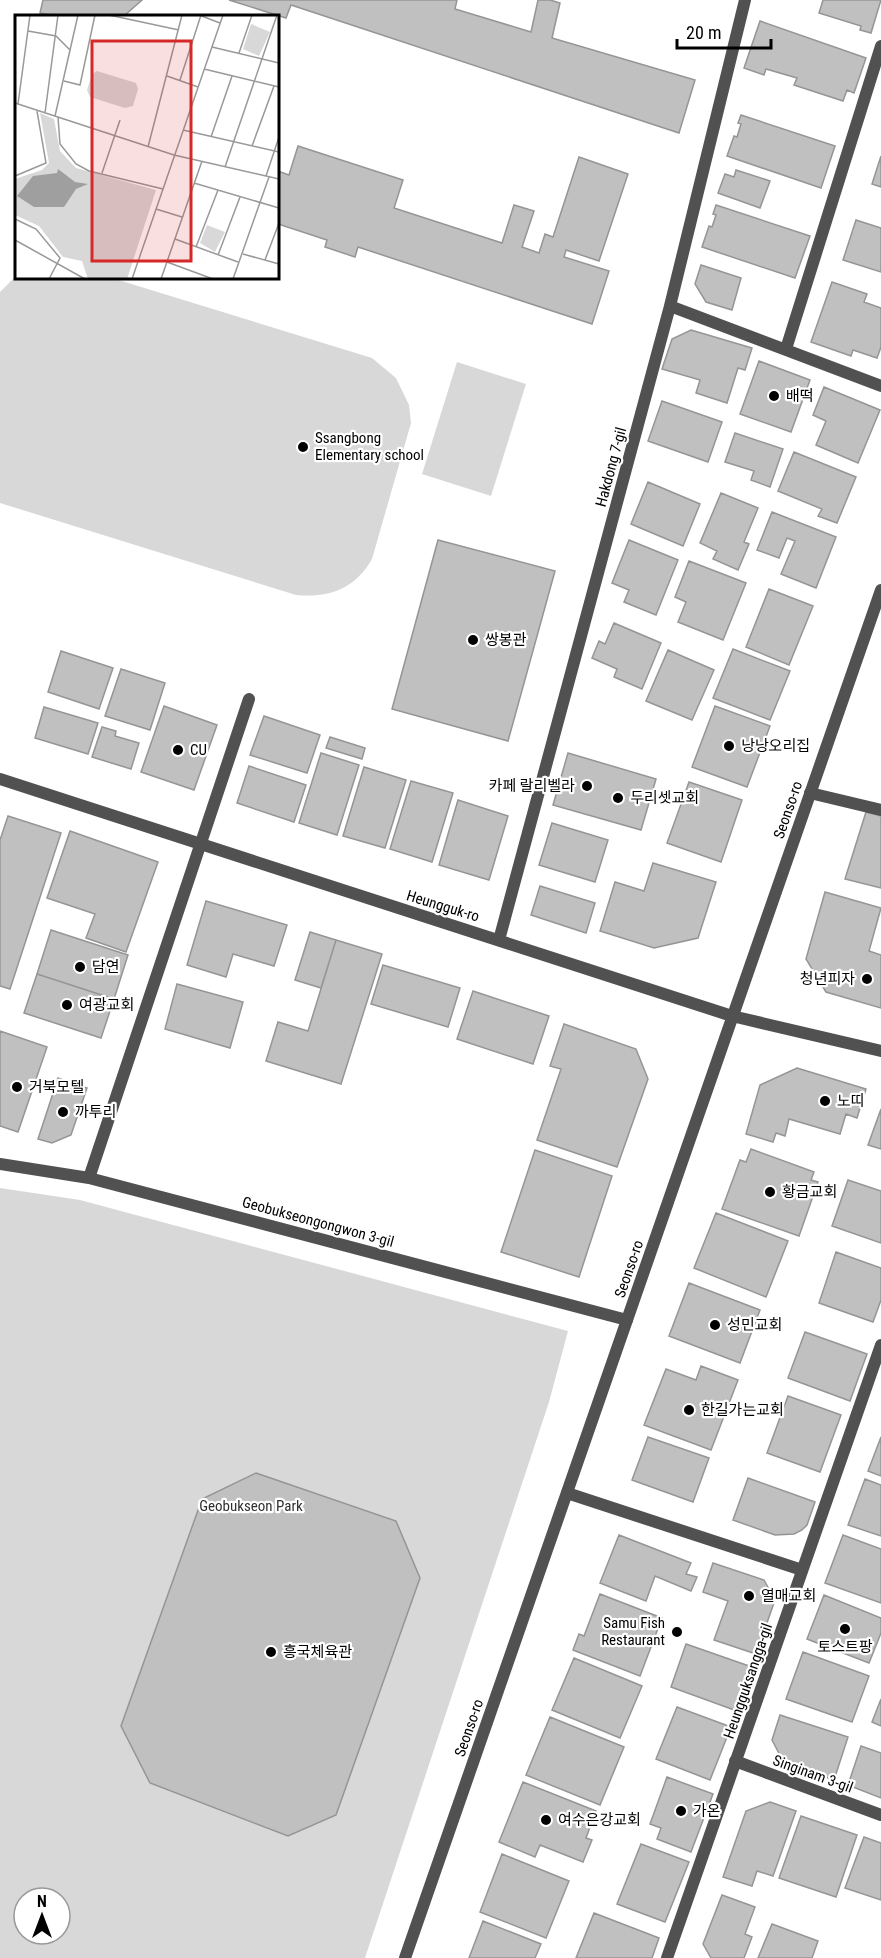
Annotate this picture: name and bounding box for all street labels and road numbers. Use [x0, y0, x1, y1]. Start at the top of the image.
street label: Hakdong 7-gil [592, 425, 630, 509]
street label: Seonso-ro [770, 779, 806, 841]
street label: Heungguk-ro [404, 886, 482, 926]
street label: Geobukseongongwon 3-gil [240, 1193, 396, 1251]
street label: Seonso-ro [611, 1238, 647, 1300]
street label: Heungguksangga-gil [720, 1621, 776, 1741]
street label: Seonso-ro [451, 1697, 487, 1759]
street label: Singinam 3-gil [770, 1751, 856, 1797]

